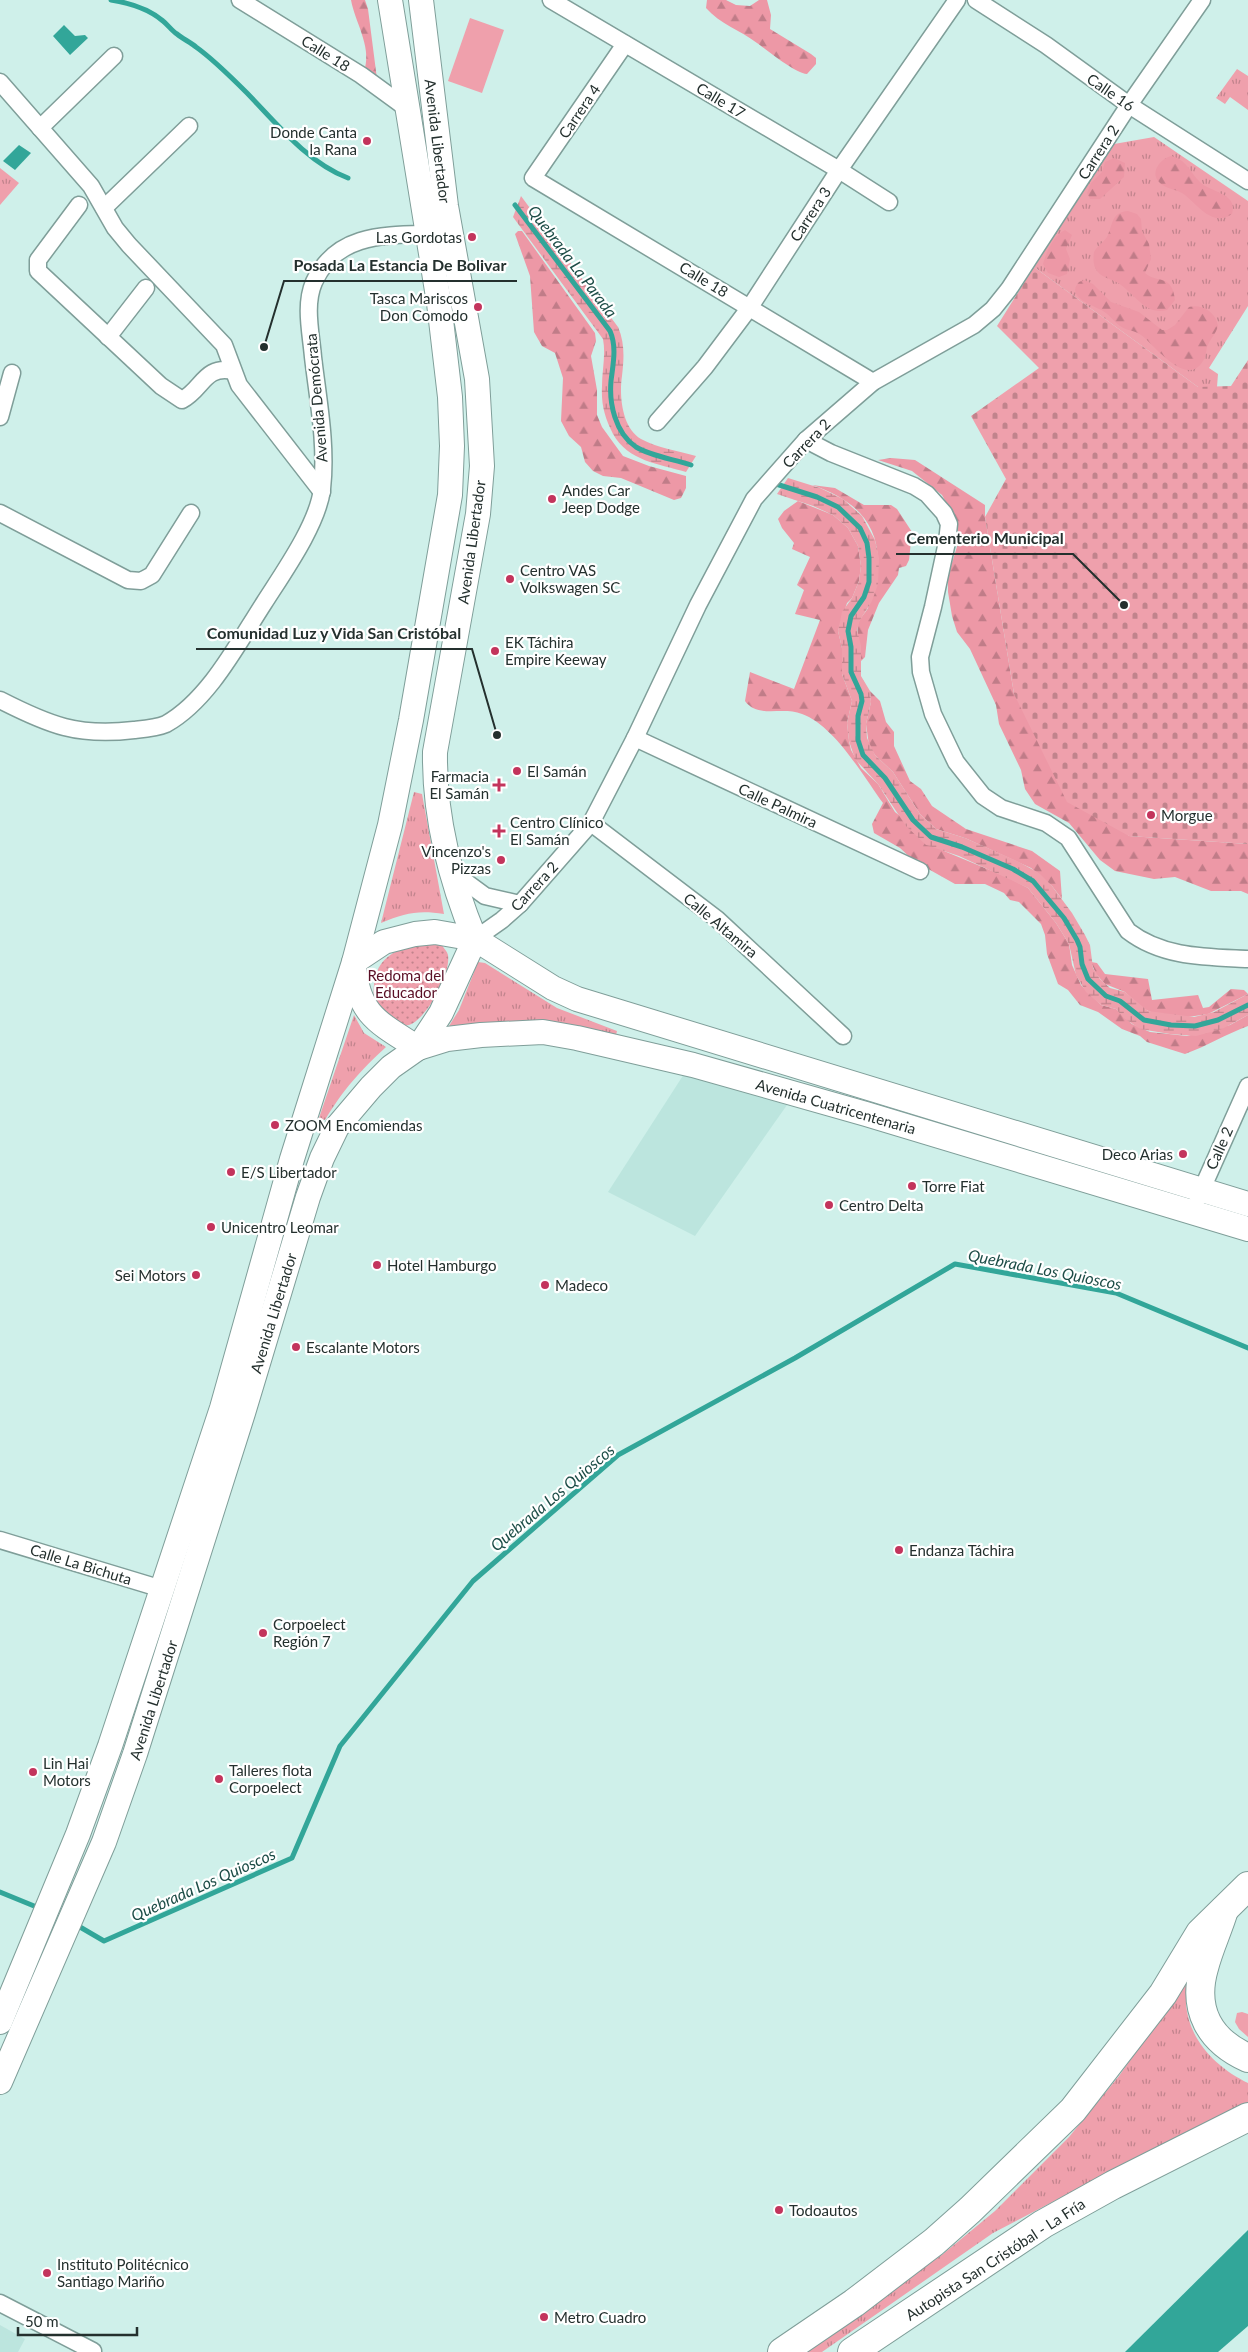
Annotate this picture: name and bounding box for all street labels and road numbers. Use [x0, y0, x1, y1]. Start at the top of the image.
street label: Calle 18 [298, 31, 354, 75]
street label: Calle 16 [1084, 69, 1138, 115]
street label: Avenida Libertador [421, 78, 455, 205]
street label: Calle 17 [693, 78, 749, 122]
street label: Carrera 4 [554, 80, 604, 141]
street label: Carrera 2 [1074, 121, 1122, 183]
street label: Carrera 3 [786, 183, 834, 245]
street label: Calle 18 [676, 257, 732, 301]
street label: Avenida Demócrata [301, 333, 331, 463]
street label: Carrera 2 [778, 415, 834, 471]
street label: Avenida Libertador [453, 478, 489, 605]
street label: Calle Palmira [736, 779, 820, 831]
street label: Carrera 2 [506, 857, 562, 915]
street label: Calle Altamira [680, 889, 762, 961]
street label: Avenida Cuatricentenaria [754, 1075, 918, 1137]
street label: Calle 2 [1202, 1124, 1236, 1172]
street label: Avenida Libertador [246, 1250, 300, 1375]
street label: Calle La Bichuta [28, 1540, 134, 1588]
street label: Avenida Libertador [125, 1637, 181, 1762]
street label: Autopista San Cristóbal - La Fría [902, 2194, 1088, 2324]

